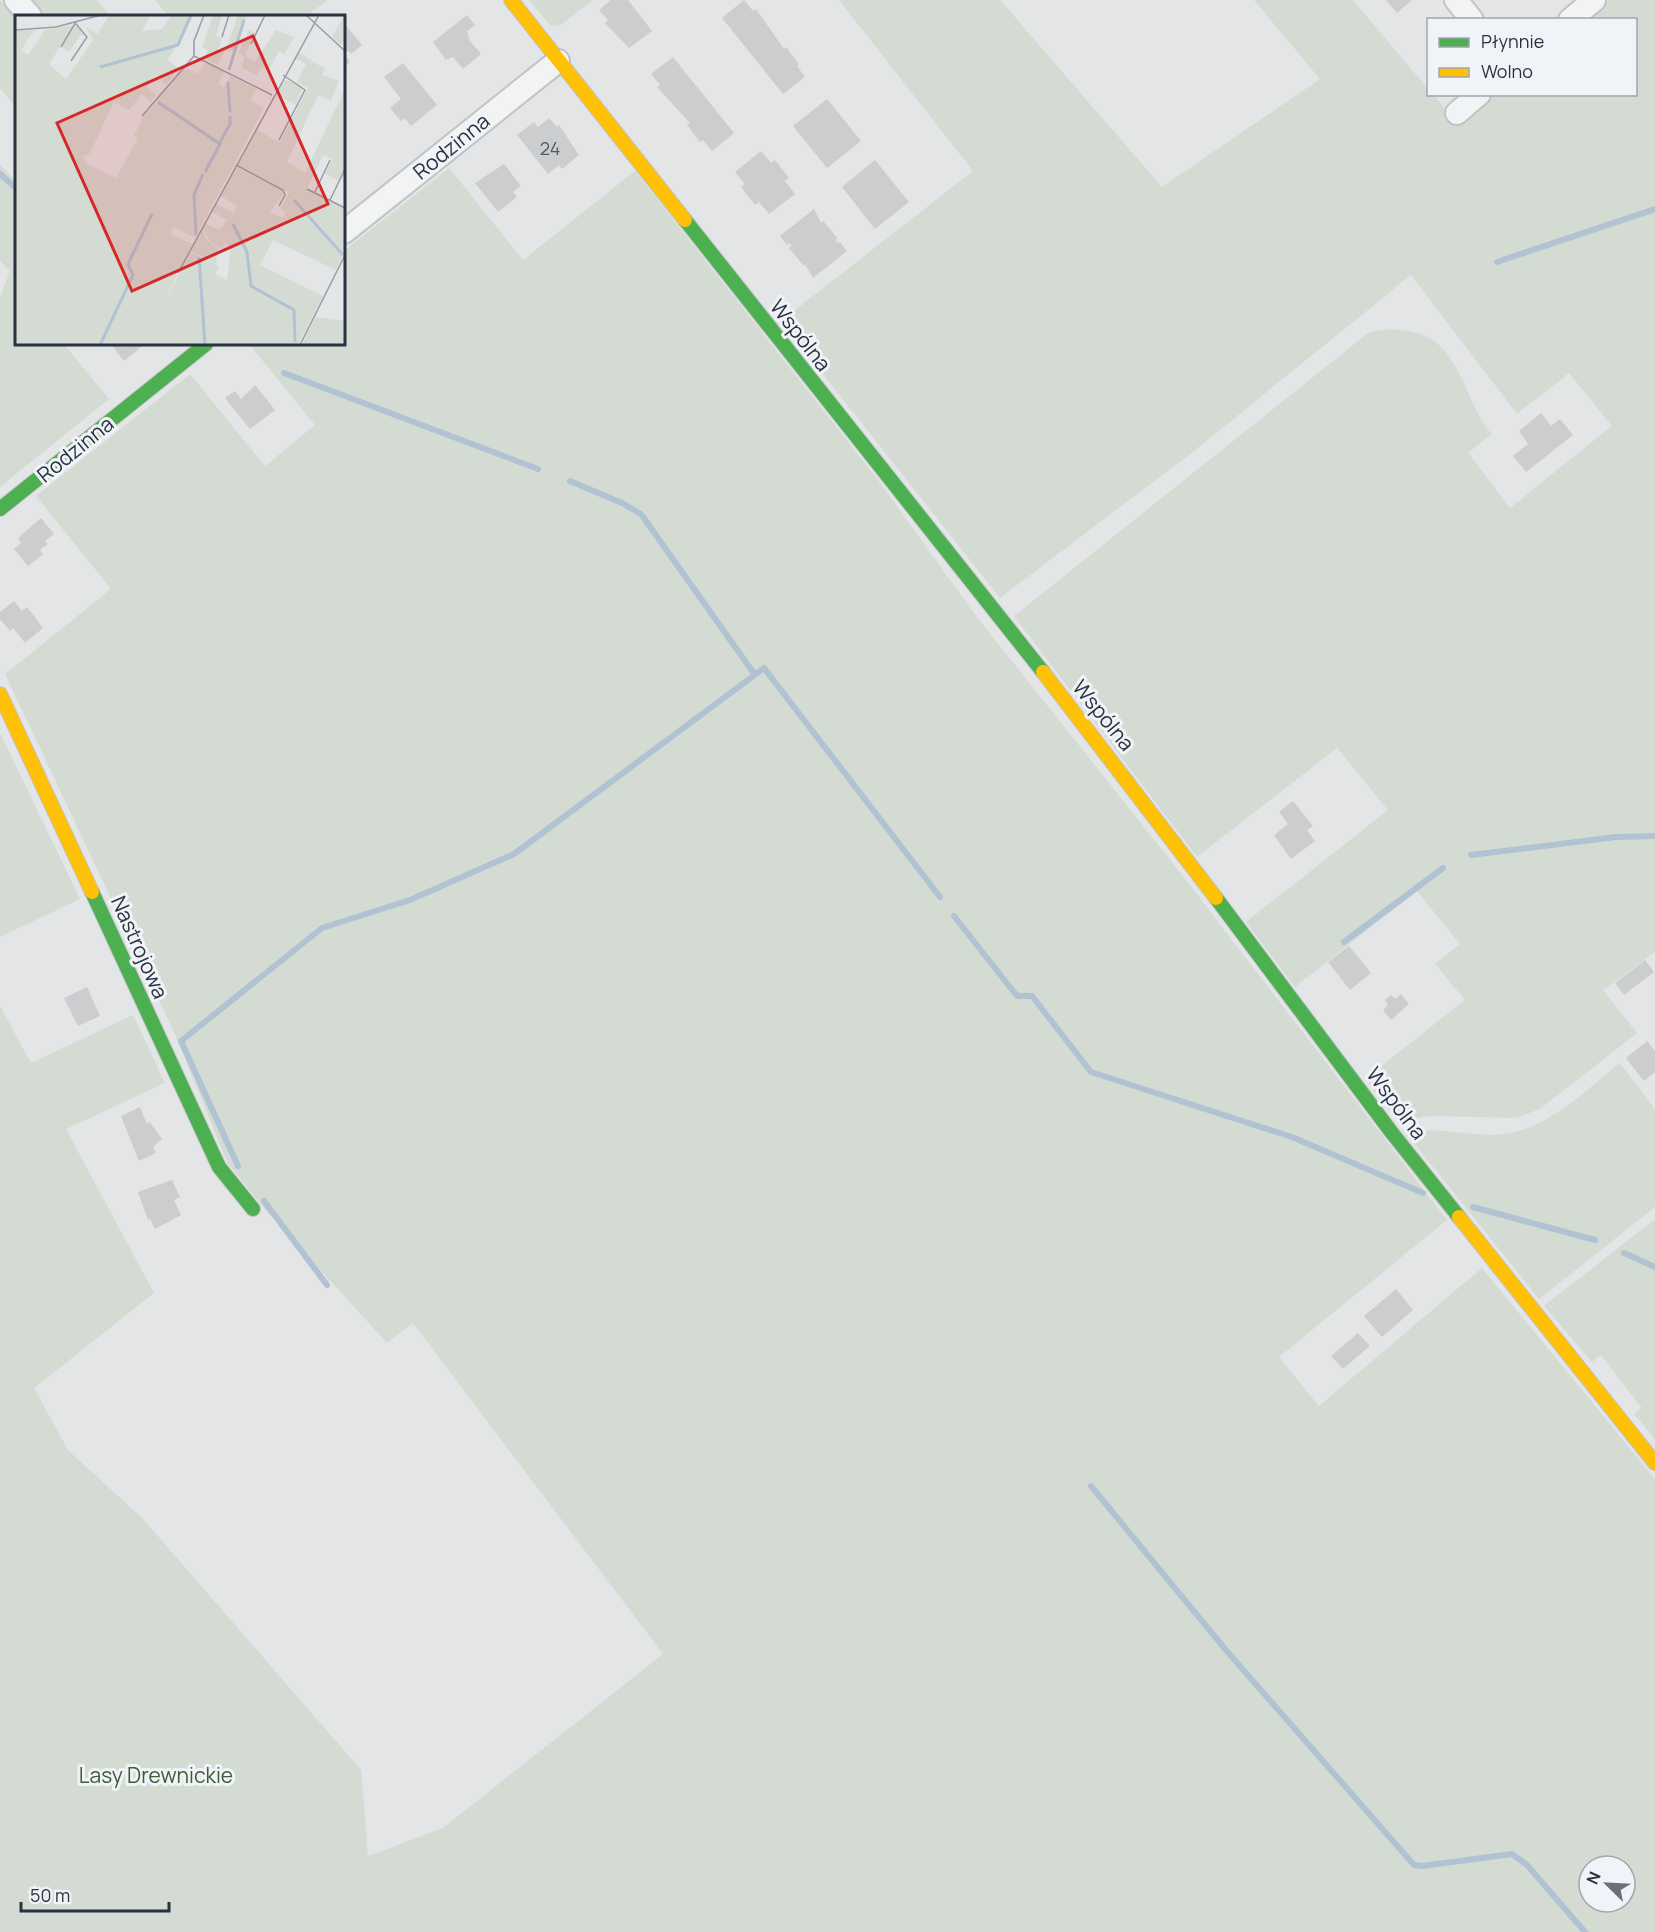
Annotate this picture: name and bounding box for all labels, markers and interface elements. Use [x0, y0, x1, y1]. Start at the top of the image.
inset map [15, 15, 345, 345]
legend [1427, 18, 1637, 96]
text: Płynnie [1481, 29, 1544, 53]
text: Wolno [1481, 59, 1533, 83]
street label: Rodzinna [407, 107, 495, 185]
house number: 24 [540, 136, 560, 160]
street label: Wspólna [764, 293, 838, 377]
street label: Rodzinna [31, 410, 119, 488]
street label: Wspólna [1067, 674, 1141, 756]
street label: Nastrojowa [105, 891, 175, 1003]
street label: Wspólna [1361, 1061, 1433, 1145]
park label: Lasy Drewnickie [79, 1761, 233, 1789]
north arrow [1577, 1854, 1637, 1914]
text: N [1581, 1868, 1606, 1888]
scale bar [21, 1875, 170, 1913]
text: 50 m [30, 1883, 70, 1907]

